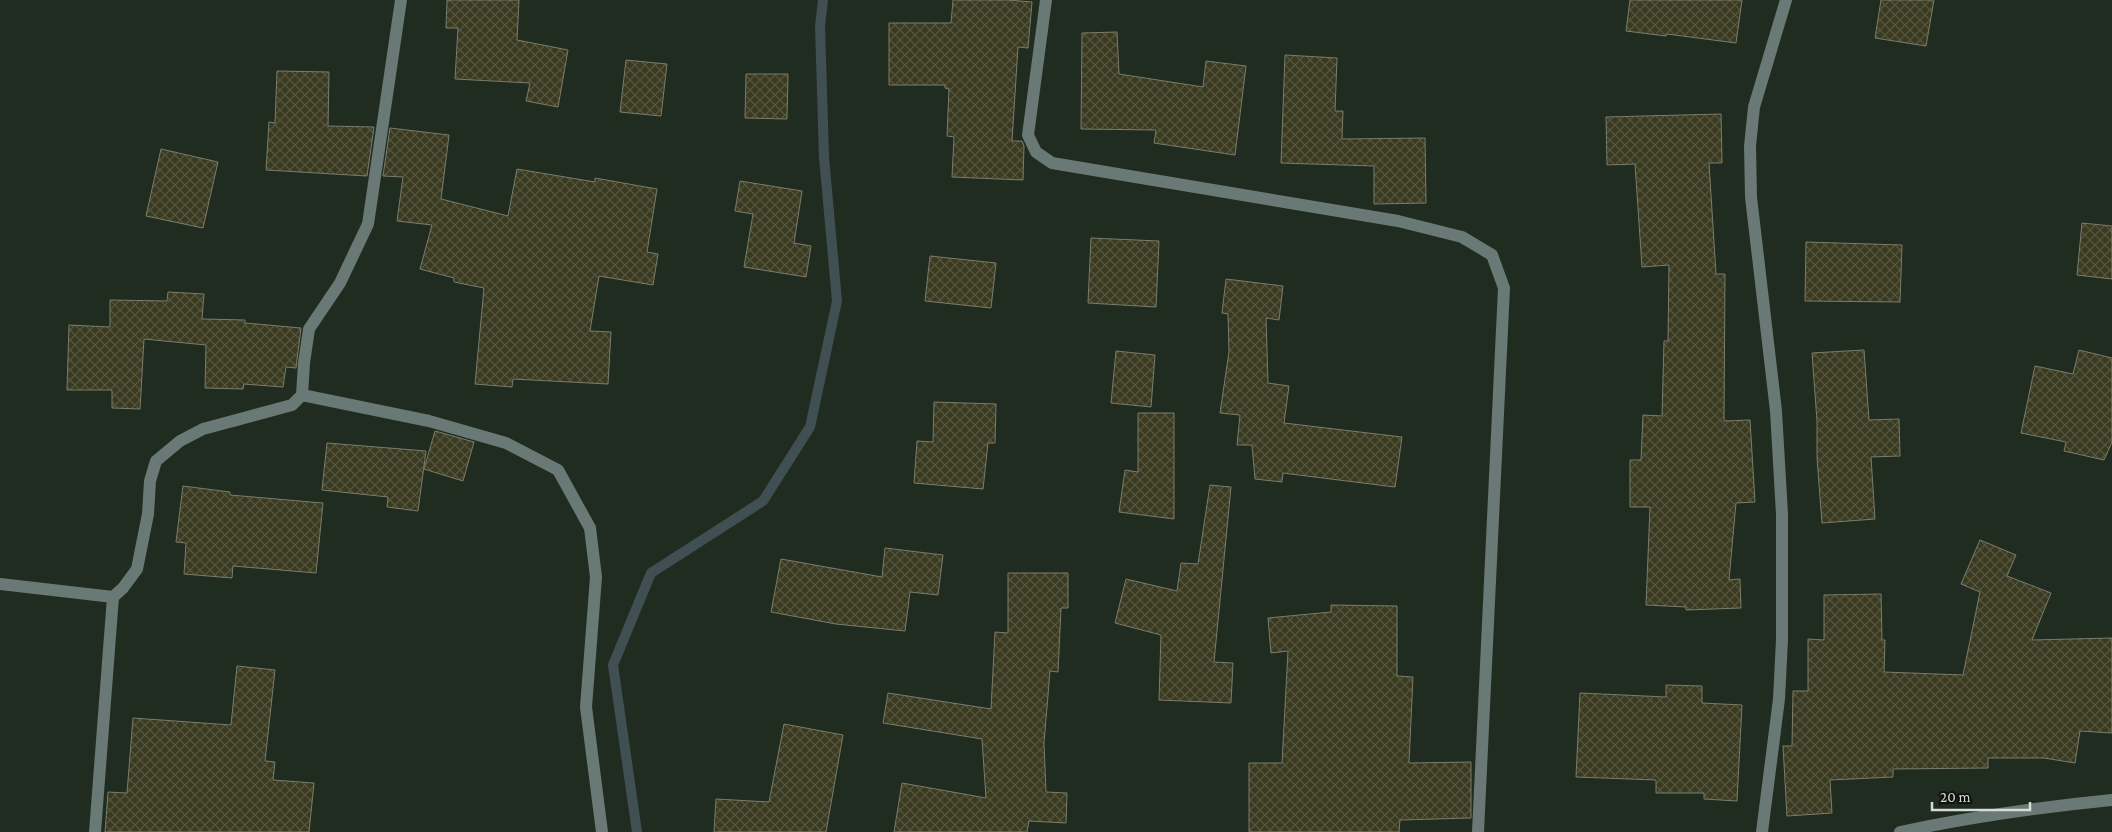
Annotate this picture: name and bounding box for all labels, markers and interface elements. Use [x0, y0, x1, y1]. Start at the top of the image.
scale bar [1932, 780, 2030, 812]
text: 20 m [1940, 789, 1971, 805]

